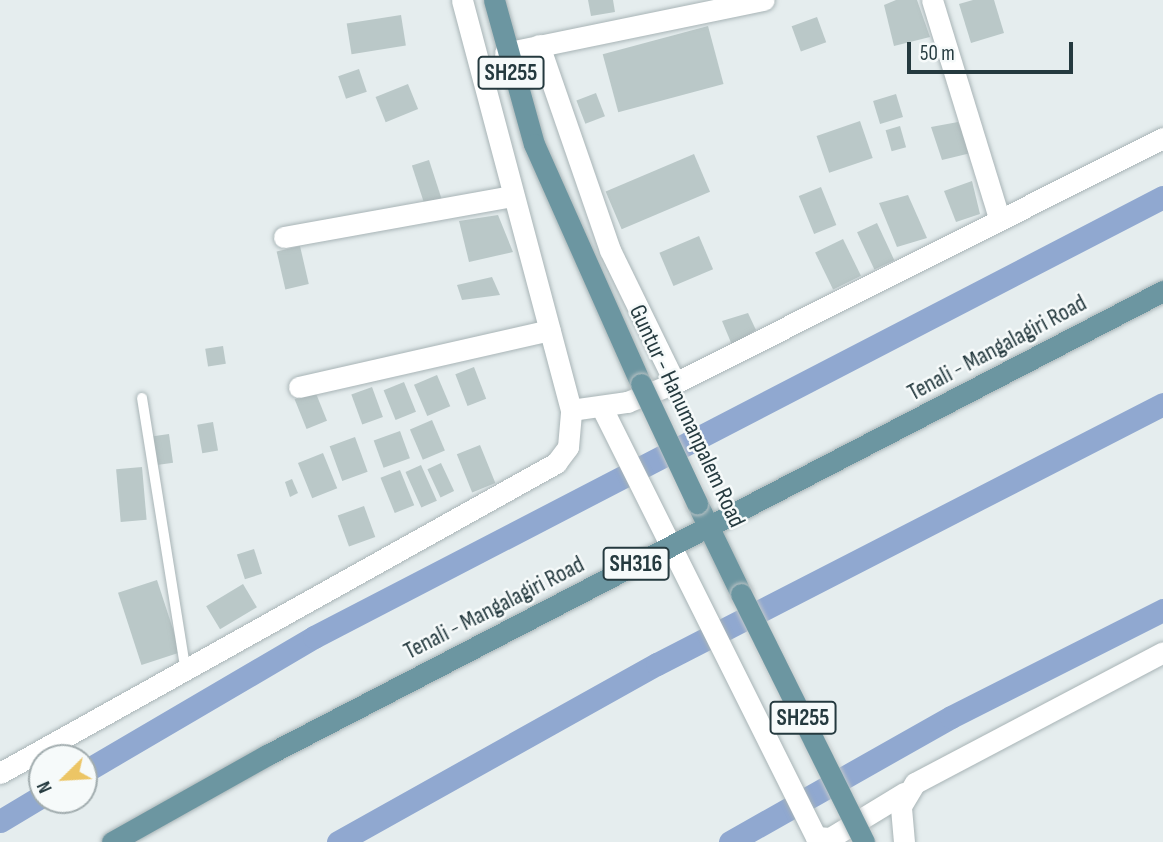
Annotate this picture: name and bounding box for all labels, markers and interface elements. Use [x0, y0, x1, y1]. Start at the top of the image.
scale bar [911, 28, 1077, 72]
text: 50 m [920, 41, 955, 66]
road number: SH255 [476, 54, 546, 92]
street label: Tenali - Mangalagiri Road [903, 289, 1091, 407]
street label: Guntur - Hanumanpalem Road [623, 300, 751, 532]
road number: SH316 [601, 544, 671, 584]
street label: Tenali - Mangalagiri Road [399, 550, 589, 666]
road number: SH255 [768, 698, 838, 738]
north arrow [28, 744, 98, 814]
text: N [33, 778, 58, 796]

